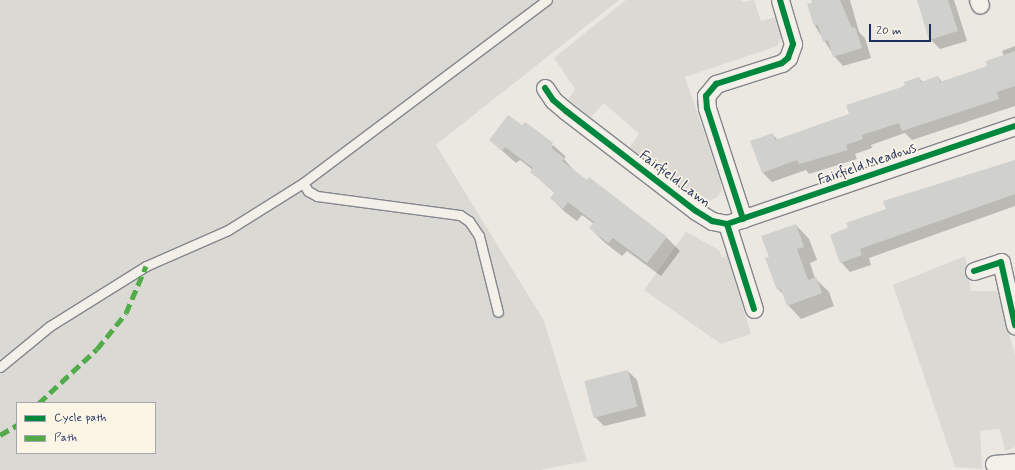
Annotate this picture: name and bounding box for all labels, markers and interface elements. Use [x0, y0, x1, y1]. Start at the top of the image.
scale bar [871, 16, 933, 42]
text: 20 m [876, 23, 902, 39]
street label: Fairfield Meadows [814, 139, 920, 189]
street label: Fairfield Lawn [635, 146, 715, 212]
legend [16, 402, 156, 454]
text: Cycle path [54, 410, 106, 426]
text: Path [54, 430, 77, 446]

